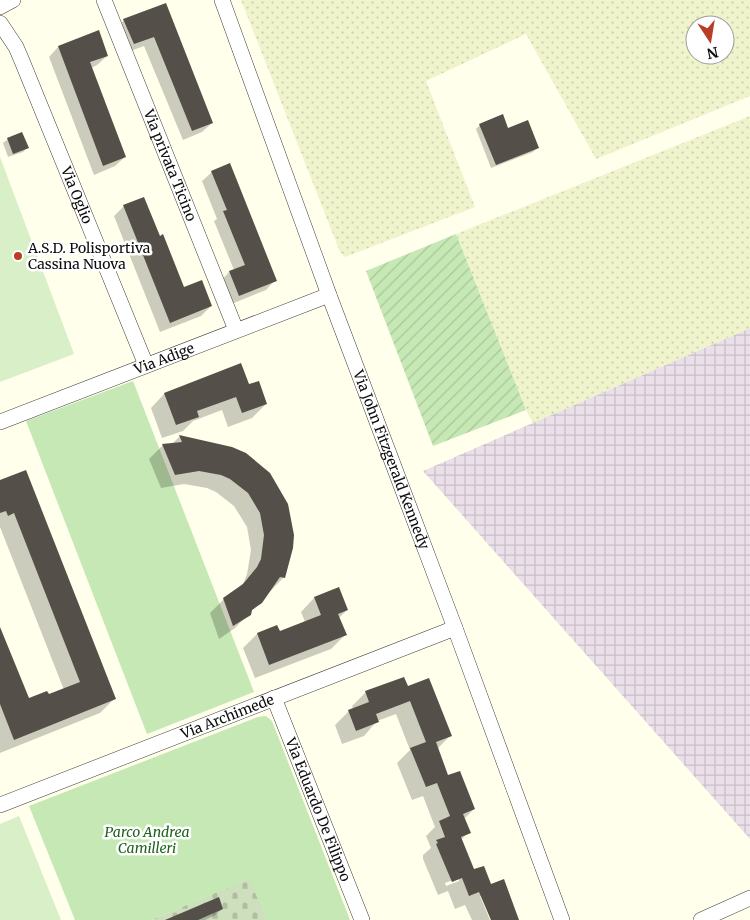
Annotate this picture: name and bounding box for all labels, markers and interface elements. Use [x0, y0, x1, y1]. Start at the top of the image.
north arrow [685, 15, 735, 65]
text: N [705, 43, 720, 63]
street label: Via privata Ticino [139, 106, 201, 224]
street label: Via Oglio [57, 163, 96, 226]
place label: A.S.D. Polisportiva Cassina Nuova [27, 239, 151, 273]
marker: A.S.D. Polisportiva Cassina Nuova [12, 250, 24, 262]
street label: Via Adige [131, 339, 197, 379]
street label: Via John Fitzgerald Kennedy [349, 367, 434, 553]
street label: Via Archimede [177, 690, 277, 743]
street label: Via Eduardo De Filippo [281, 734, 355, 884]
park label: Parco Andrea Camilleri [105, 823, 189, 857]

